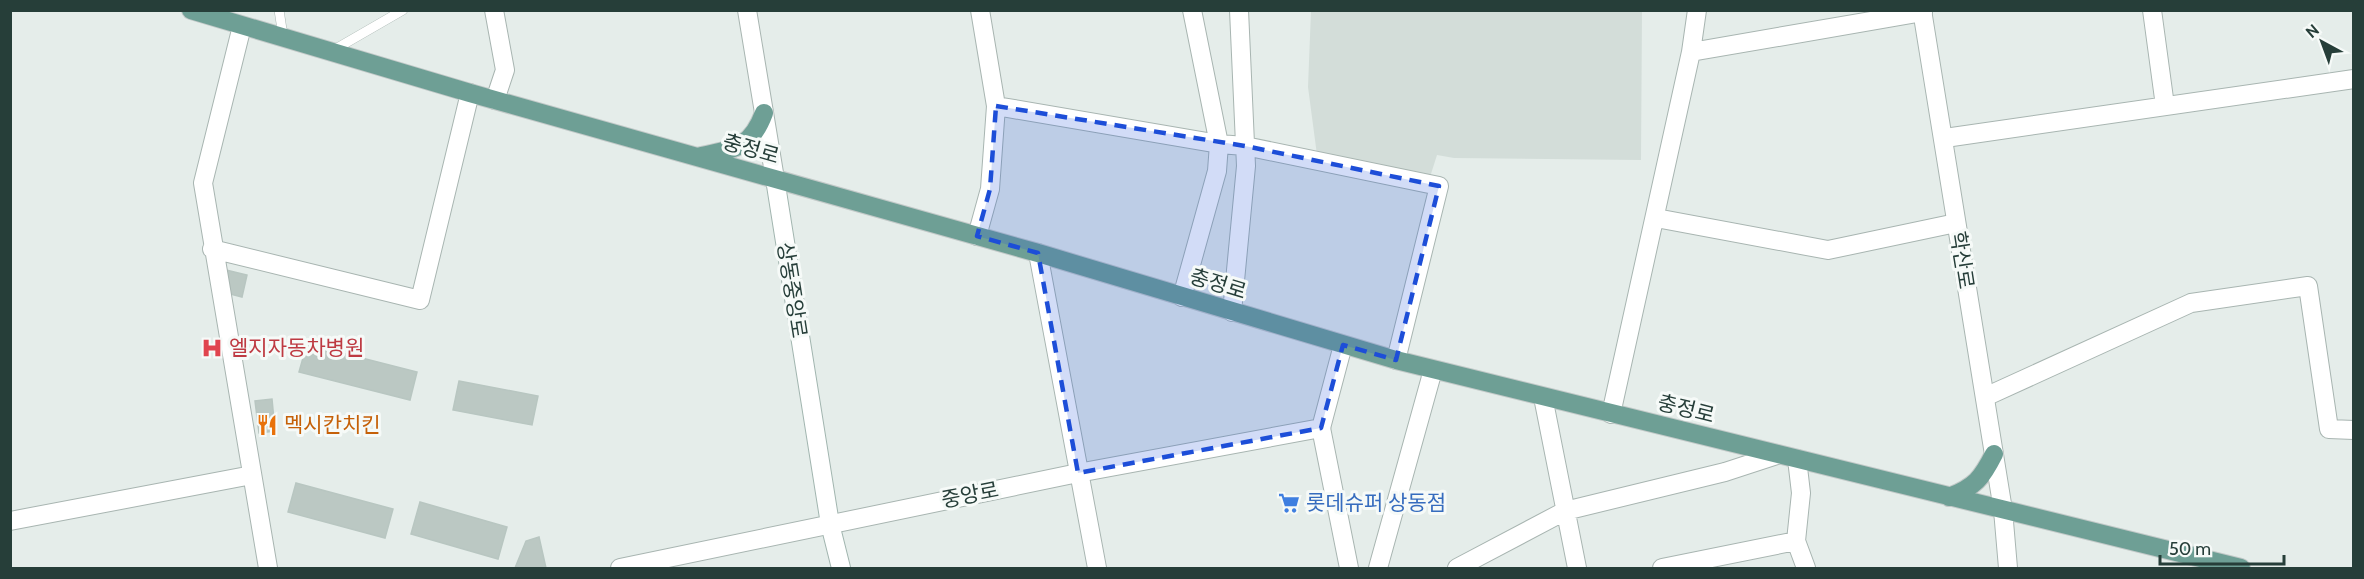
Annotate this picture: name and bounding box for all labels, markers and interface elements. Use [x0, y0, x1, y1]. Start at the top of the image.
north arrow [2292, 12, 2352, 72]
text: N [2302, 20, 2323, 42]
street label: 충정로 [720, 129, 782, 169]
street label: 학산로 [1946, 229, 1979, 291]
street label: 상동중앙로 [773, 240, 812, 340]
street label: 충정로 [1187, 263, 1250, 304]
place label: 엘지자동차병원 [229, 335, 364, 360]
hospital icon: 엘지자동차병원 [200, 336, 224, 360]
street label: 충정로 [1655, 389, 1717, 428]
place label: 멕시칸치킨 [284, 412, 381, 437]
restaurant icon: 멕시칸치킨 [255, 413, 279, 437]
street label: 중앙로 [939, 477, 1001, 512]
place label: 롯데슈퍼 상동점 [1306, 490, 1446, 515]
supermarket icon: 롯데슈퍼 상동점 [1277, 491, 1301, 515]
scale bar [2160, 528, 2284, 566]
text: 50 m [2169, 538, 2211, 560]

